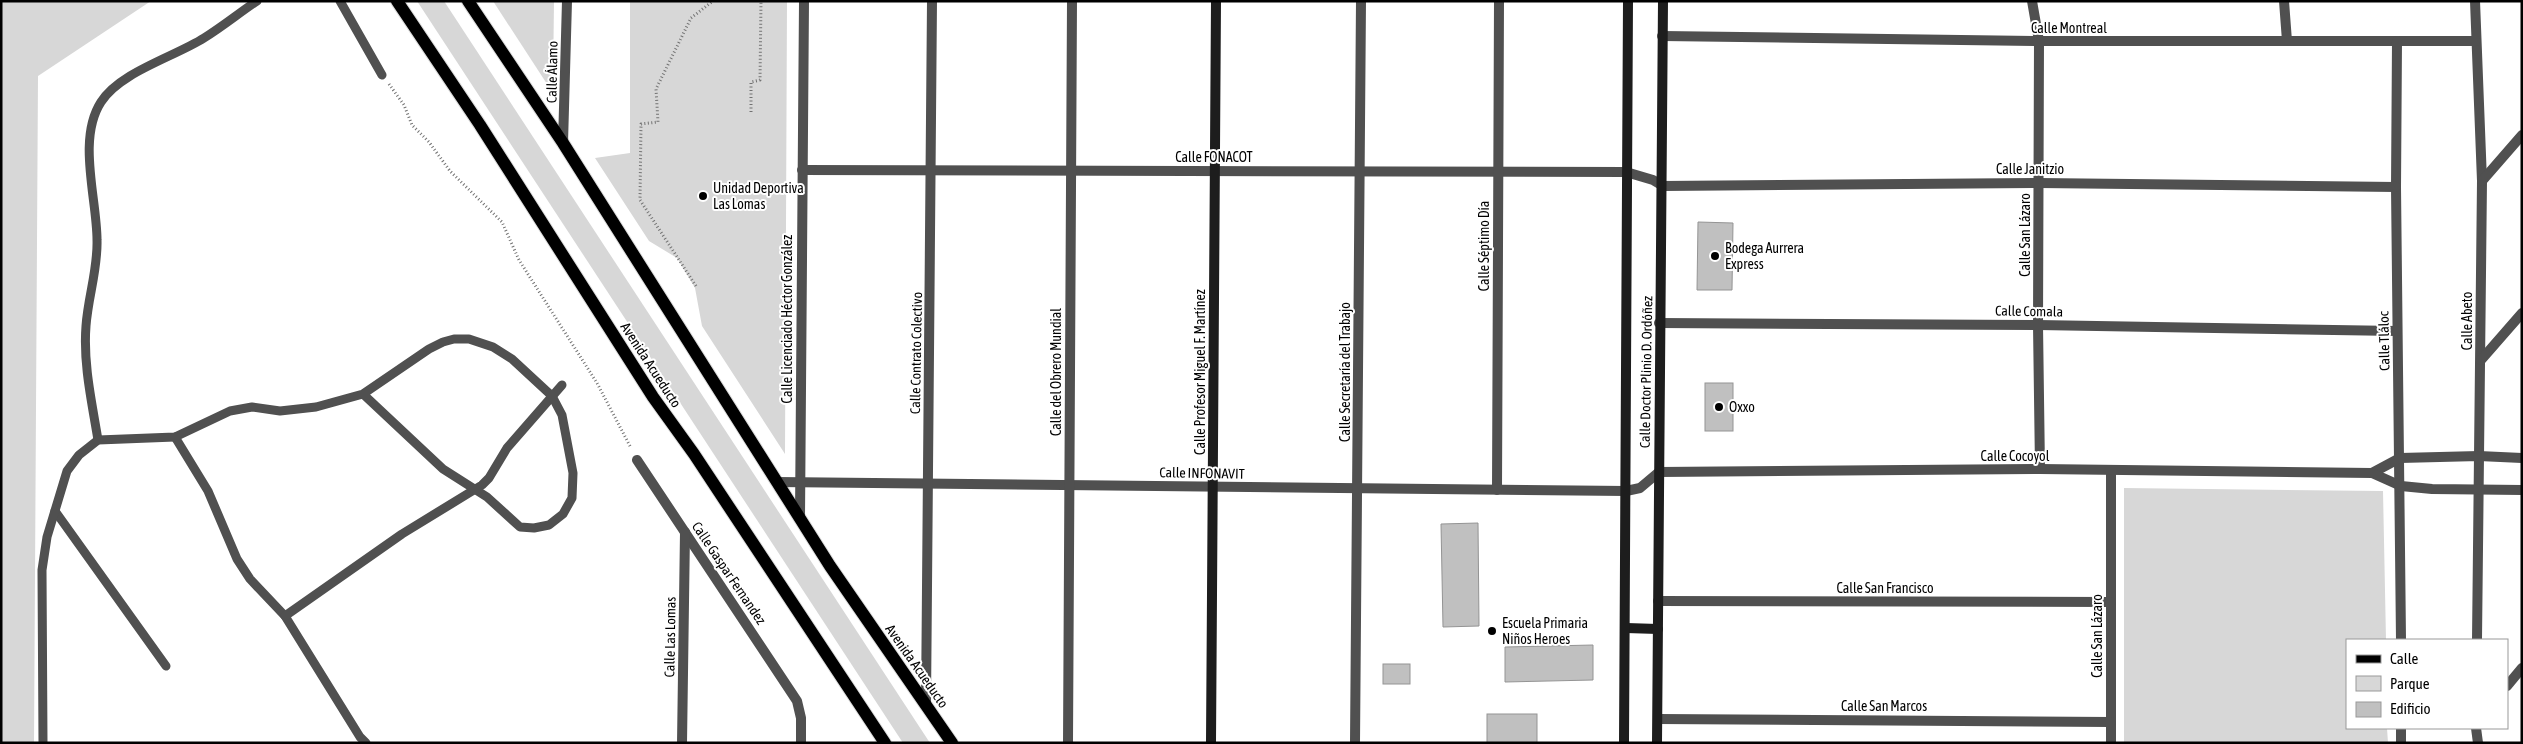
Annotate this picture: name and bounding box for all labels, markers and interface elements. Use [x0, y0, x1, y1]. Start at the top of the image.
street label: Calle Montreal [2031, 20, 2107, 36]
street label: Calle Álamo [543, 41, 561, 103]
street label: Calle FONACOT [1175, 149, 1253, 165]
street label: Calle Janitzio [1996, 161, 2064, 177]
place label: Unidad Deportiva Las Lomas [713, 180, 804, 212]
marker: Unidad Deportiva Las Lomas [697, 190, 709, 202]
street label: Calle San Lázaro [2017, 193, 2033, 277]
street label: Calle Séptimo Día [1476, 201, 1492, 291]
street label: Calle Licenciado Héctor González [779, 235, 795, 403]
place label: Bodega Aurrera Express [1725, 240, 1804, 272]
marker: Bodega Aurrera Express [1709, 250, 1721, 262]
street label: Calle Profesor Miguel F. Martínez [1192, 289, 1208, 455]
street label: Calle Contrato Colectivo [907, 292, 925, 414]
street label: Calle Abeto [2459, 292, 2475, 350]
street label: Calle Doctor Plinio D. Ordóñez [1637, 296, 1655, 448]
street label: Calle Secretaría del Trabajo [1337, 302, 1353, 442]
street label: Calle Comala [1995, 302, 2063, 320]
street label: Calle del Obrero Mundial [1048, 308, 1064, 436]
street label: Calle Tláloc [2375, 310, 2393, 371]
street label: Avenida Acueducto [618, 320, 684, 410]
place label: Oxxo [1729, 399, 1755, 415]
marker: Oxxo [1713, 401, 1725, 413]
street label: Calle Cocoyol [1981, 448, 2050, 464]
street label: Calle INFONAVIT [1159, 464, 1245, 482]
street label: Calle Gaspar Fernandez [689, 519, 769, 627]
street label: Calle San Francisco [1836, 580, 1934, 596]
street label: Calle San Lázaro [2089, 594, 2105, 678]
street label: Calle Las Lomas [661, 596, 679, 677]
place label: Escuela Primaria Niños Heroes [1502, 615, 1588, 647]
street label: Avenida Acueducto [882, 621, 952, 711]
marker: Escuela Primaria Niños Heroes [1486, 625, 1498, 637]
legend [2346, 639, 2508, 729]
text: Calle [2390, 650, 2419, 667]
text: Parque [2390, 675, 2430, 692]
street label: Calle San Marcos [1841, 698, 1927, 714]
text: Edificio [2390, 700, 2431, 717]

